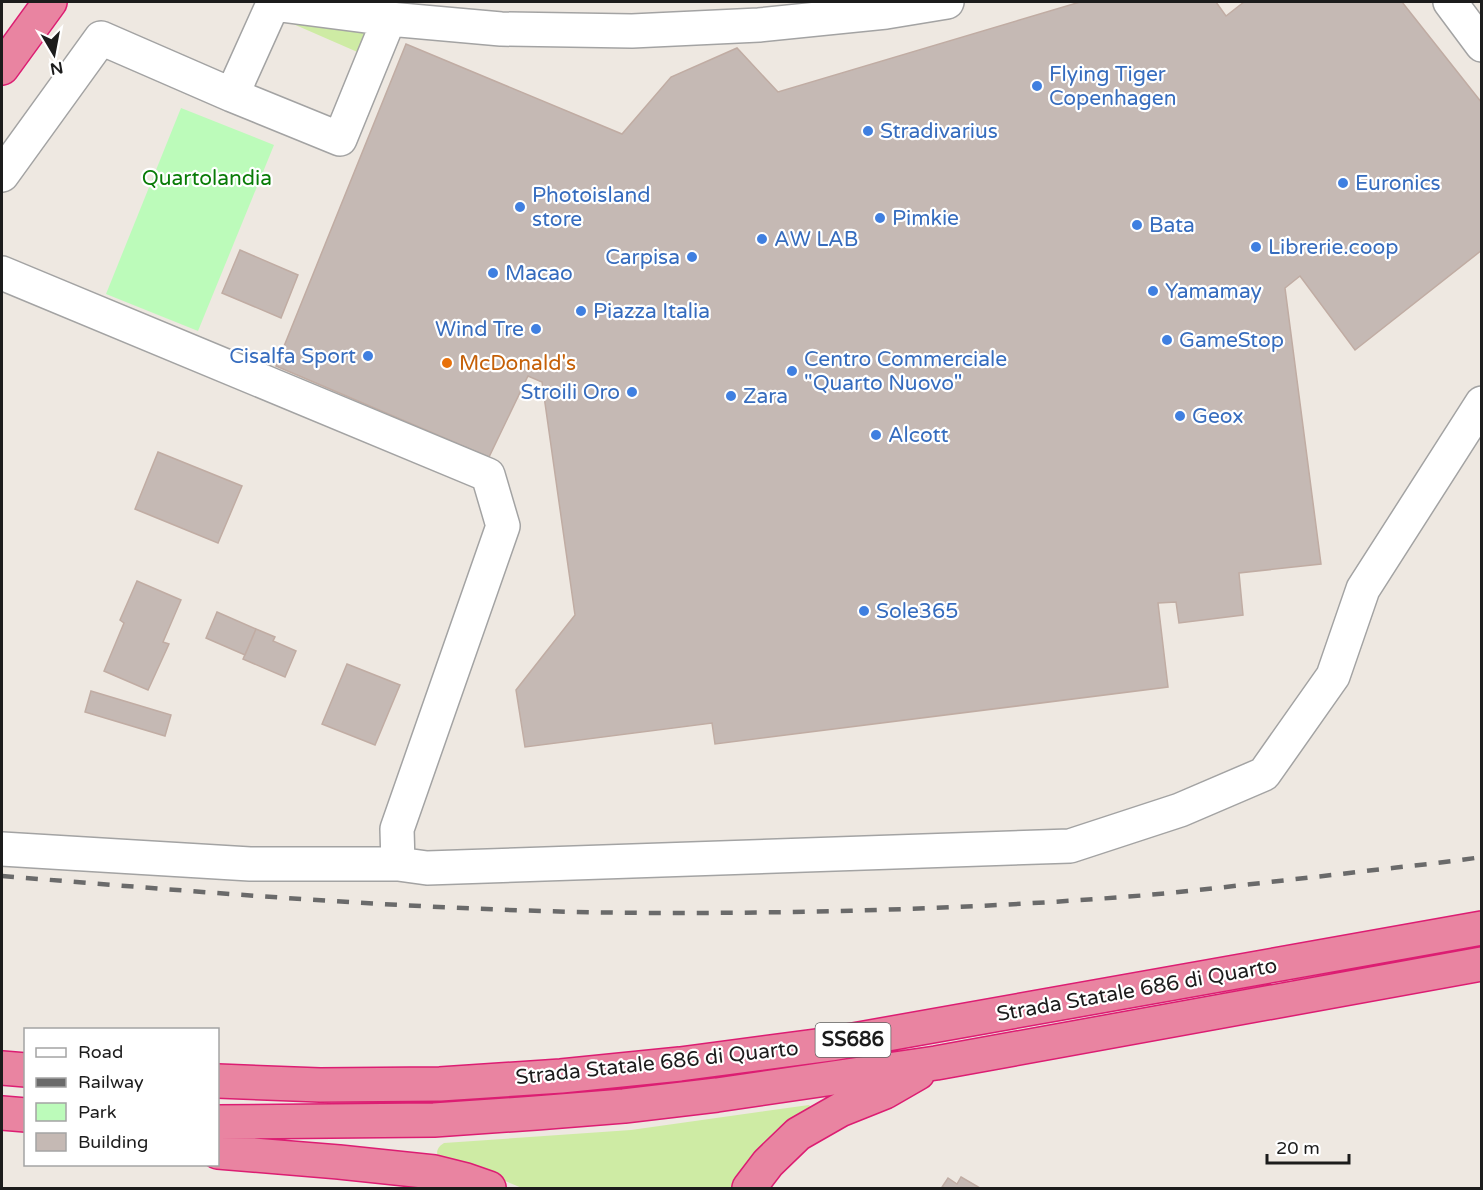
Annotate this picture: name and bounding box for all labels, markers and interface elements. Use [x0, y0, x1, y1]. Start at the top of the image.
north arrow [24, 24, 84, 84]
text: N [48, 57, 64, 79]
place label: Flying Tiger Copenhagen [1049, 62, 1176, 111]
marker: Flying Tiger Copenhagen [1030, 79, 1044, 93]
place label: Stradivarius [880, 119, 998, 144]
marker: Stradivarius [861, 124, 875, 138]
park label: Quartolandia [142, 166, 272, 191]
place label: Euronics [1355, 171, 1441, 196]
marker: Euronics [1336, 176, 1350, 190]
place label: Photoisland store [532, 183, 650, 232]
marker: Photoisland store [513, 200, 527, 214]
place label: Pimkie [892, 206, 959, 231]
marker: Pimkie [873, 211, 887, 225]
place label: Bata [1149, 213, 1195, 238]
marker: Bata [1130, 218, 1144, 232]
place label: AW LAB [774, 227, 858, 252]
marker: AW LAB [755, 232, 769, 246]
place label: Librerie.coop [1268, 235, 1399, 260]
marker: Librerie.coop [1249, 240, 1263, 254]
place label: Carpisa [605, 245, 680, 270]
marker: Carpisa [685, 250, 699, 264]
place label: Macao [505, 261, 573, 286]
marker: Macao [486, 266, 500, 280]
place label: Yamamay [1165, 279, 1262, 304]
marker: Yamamay [1146, 284, 1160, 298]
place label: Piazza Italia [593, 299, 710, 324]
marker: Piazza Italia [574, 304, 588, 318]
place label: Wind Tre [435, 317, 524, 342]
marker: Wind Tre [529, 322, 543, 336]
place label: GameStop [1179, 328, 1284, 353]
marker: GameStop [1160, 333, 1174, 347]
place label: Cisalfa Sport [229, 344, 356, 369]
place label: Centro Commerciale "Quarto Nuovo" [804, 347, 1007, 396]
marker: Cisalfa Sport [361, 349, 375, 363]
place label: McDonald's [459, 351, 576, 376]
marker: McDonald's [440, 356, 454, 370]
marker: Centro Commerciale "Quarto Nuovo" [785, 364, 799, 378]
place label: Stroili Oro [521, 380, 620, 405]
place label: Zara [743, 384, 788, 409]
marker: Stroili Oro [625, 385, 639, 399]
marker: Zara [724, 389, 738, 403]
place label: Geox [1192, 404, 1244, 429]
marker: Geox [1173, 409, 1187, 423]
place label: Alcott [888, 423, 949, 448]
marker: Alcott [869, 428, 883, 442]
place label: Sole365 [876, 599, 958, 624]
marker: Sole365 [857, 604, 871, 618]
street label: Strada Statale 686 di Quarto [995, 953, 1279, 1027]
road number: SS686 [816, 1023, 890, 1057]
legend [24, 1028, 219, 1166]
street label: Strada Statale 686 di Quarto [514, 1036, 800, 1090]
text: Road [78, 1041, 123, 1063]
text: Railway [78, 1071, 144, 1093]
text: Park [78, 1101, 117, 1123]
scale bar [1267, 1127, 1350, 1165]
text: Building [78, 1131, 148, 1153]
text: 20 m [1276, 1137, 1320, 1159]

